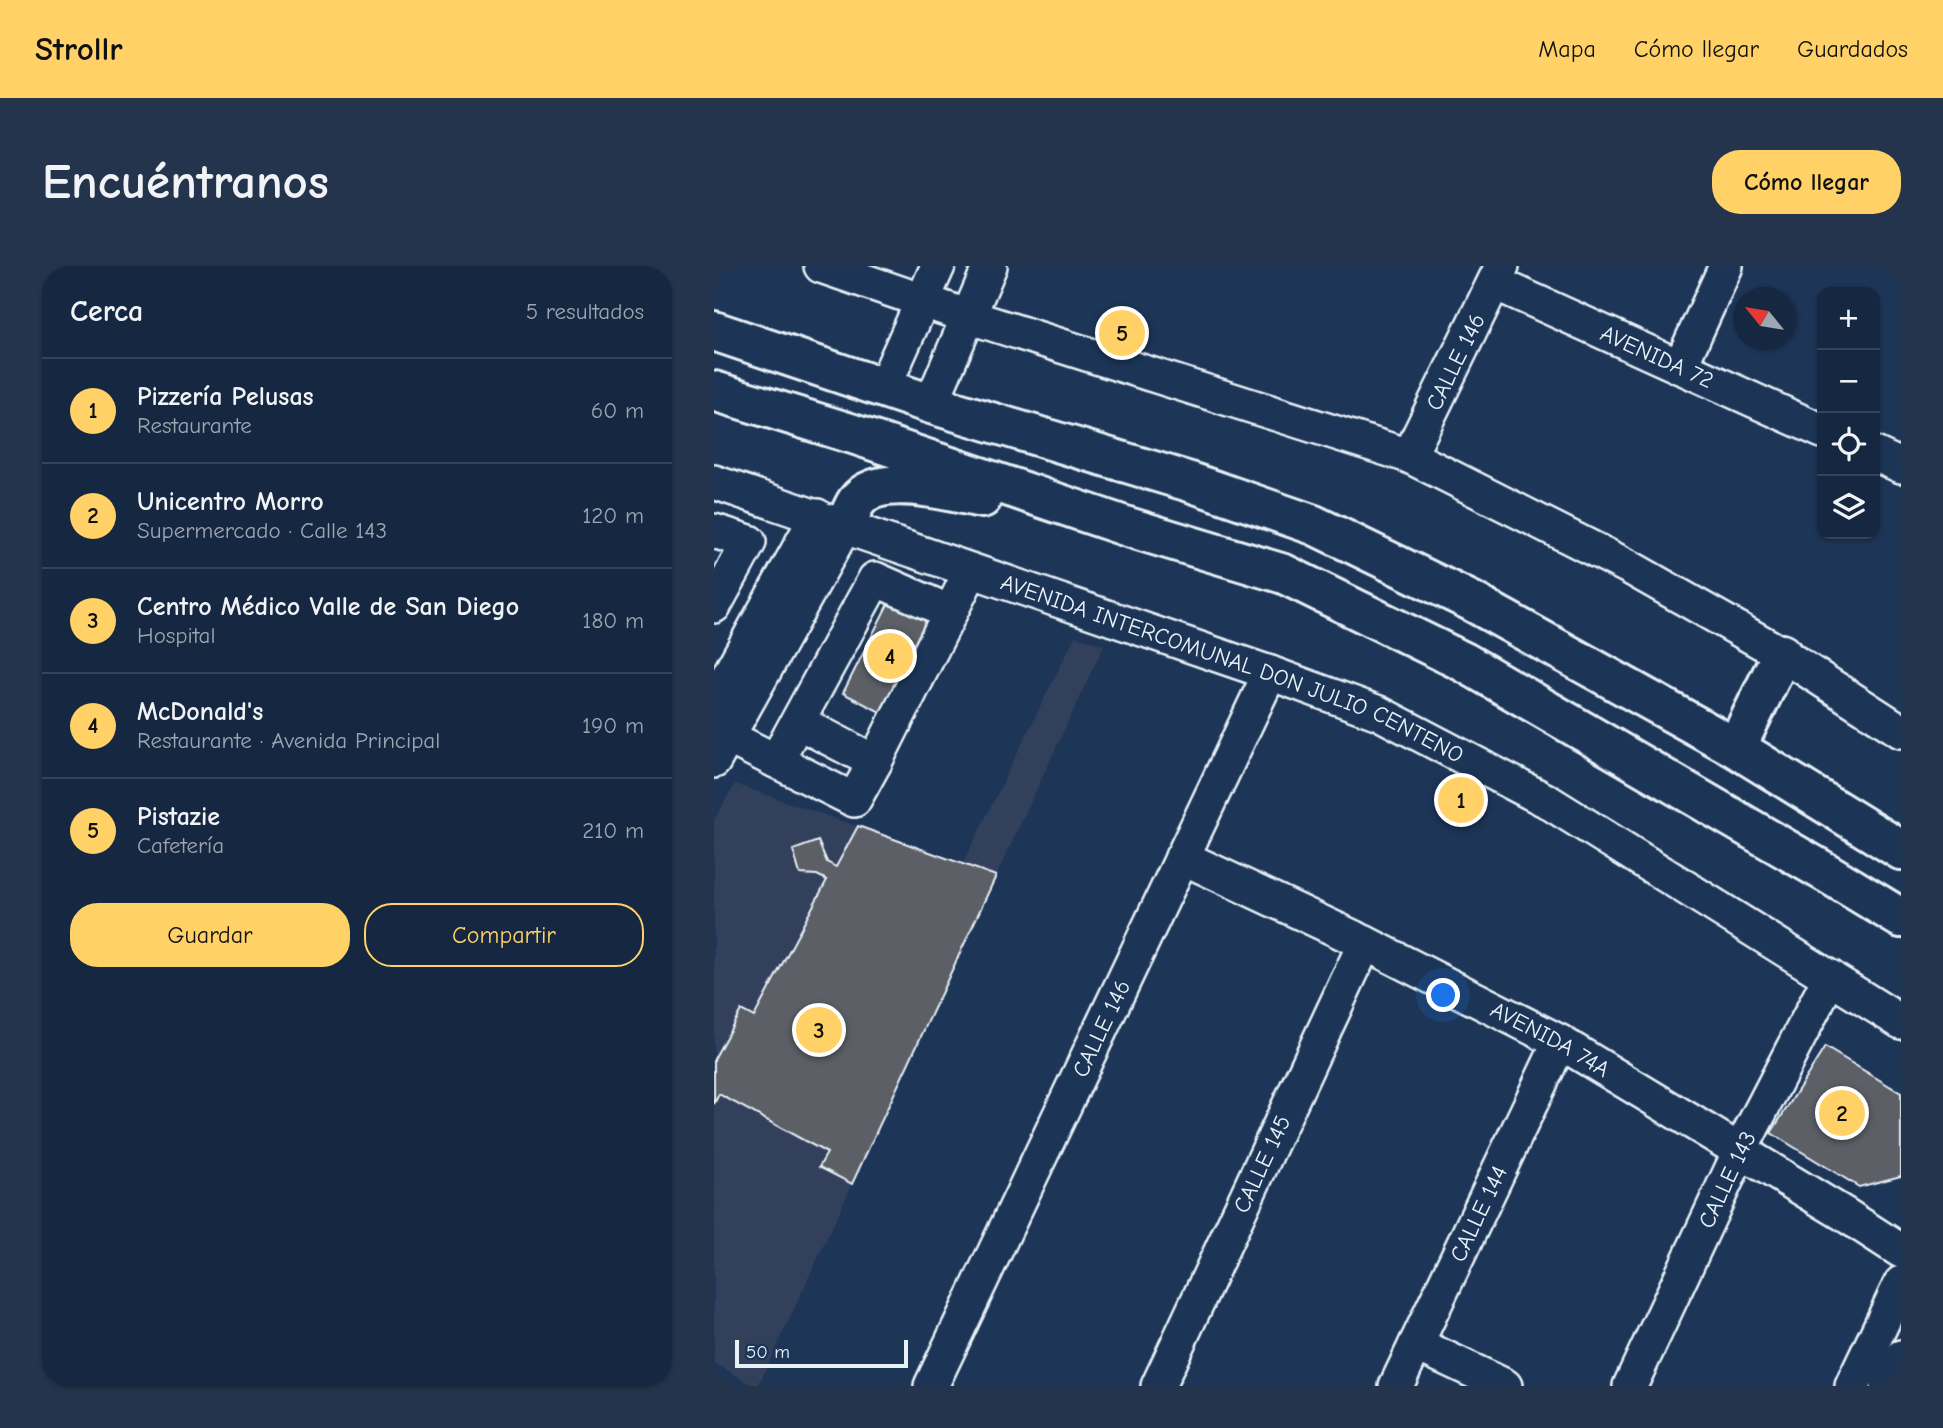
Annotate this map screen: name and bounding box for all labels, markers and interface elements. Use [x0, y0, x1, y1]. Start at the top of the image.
text: Strollr [35, 30, 123, 68]
text: Mapa [1538, 35, 1596, 63]
text: Cómo llegar [1634, 35, 1759, 63]
text: Guardados [1797, 35, 1908, 63]
button: Cómo llegar [1712, 150, 1901, 214]
text: Encuéntranos [42, 154, 329, 210]
north arrow [1733, 287, 1796, 350]
map controls [1817, 287, 1880, 539]
button: + [1817, 287, 1880, 350]
text: Cerca [70, 294, 143, 329]
text: 5 resultados [526, 298, 644, 325]
pin: 5 [1099, 307, 1145, 359]
street label: CALLE 146 [1420, 309, 1490, 415]
street label: AVENIDA 72 [1596, 319, 1718, 394]
button: − [1817, 350, 1880, 413]
text: Pizzería Pelusas [137, 382, 314, 412]
text: 1 [88, 397, 98, 424]
text: 60 m [591, 397, 644, 424]
text: Restaurante [137, 412, 252, 439]
button: locate [1817, 413, 1880, 476]
button: layers [1817, 476, 1880, 539]
text: Unicentro Morro [137, 487, 324, 517]
text: 2 [87, 502, 99, 529]
text: 120 m [582, 502, 644, 529]
text: Supermercado · Calle 143 [137, 517, 387, 544]
street label: AVENIDA INTERCOMUNAL DON JULIO CENTENO [997, 568, 1468, 768]
text: Centro Médico Valle de San Diego [137, 592, 519, 622]
text: 3 [87, 607, 99, 634]
text: 180 m [582, 607, 644, 634]
text: Hospital [137, 622, 215, 649]
pin: 4 [867, 630, 913, 682]
text: McDonald's [137, 697, 263, 727]
text: 4 [88, 712, 98, 739]
text: 190 m [582, 712, 644, 739]
text: Restaurante · Avenida Principal [137, 727, 440, 754]
pin: 1 [1438, 774, 1484, 826]
text: Pistazie [137, 802, 220, 832]
text: 5 [87, 817, 99, 844]
text: 210 m [582, 817, 644, 844]
text: Cafetería [137, 832, 224, 859]
button: Guardar [70, 903, 350, 967]
button: Compartir [364, 903, 644, 967]
street label: CALLE 146 [1066, 975, 1136, 1081]
your location [1426, 978, 1460, 1012]
street label: AVENIDA 74A [1486, 996, 1615, 1083]
pin: 3 [796, 1004, 842, 1056]
pin: 2 [1819, 1087, 1865, 1139]
street label: CALLE 145 [1227, 1111, 1296, 1217]
street label: CALLE 143 [1692, 1127, 1761, 1232]
street label: CALLE 144 [1444, 1161, 1513, 1266]
scale bar [735, 1337, 908, 1369]
text: 50 m [746, 1341, 790, 1363]

